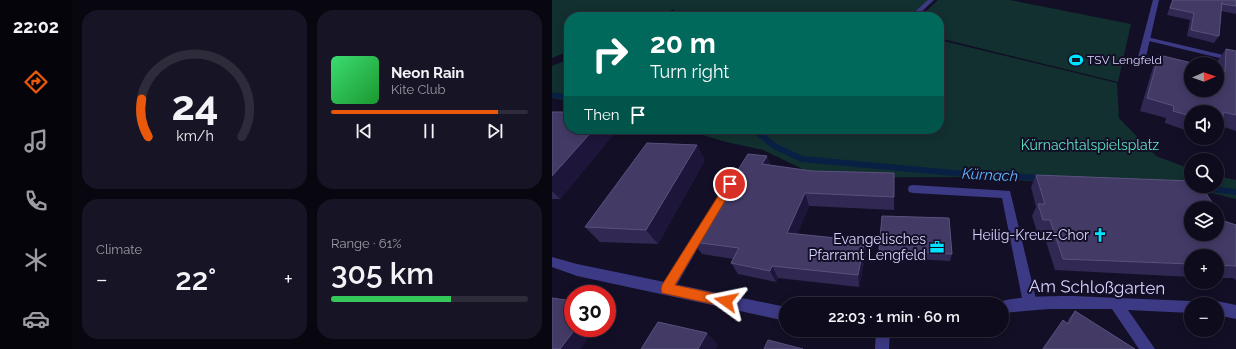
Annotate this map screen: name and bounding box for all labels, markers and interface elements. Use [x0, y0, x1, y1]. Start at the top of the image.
text: 22:02 [13, 16, 59, 37]
text: 20 m [650, 27, 716, 60]
icon: right [584, 28, 636, 80]
sports icon: TSV Lengfeld [1068, 52, 1084, 68]
place label: TSV Lengfeld [1087, 53, 1162, 67]
north arrow [1184, 57, 1224, 97]
map controls [1184, 57, 1224, 337]
text: Turn right [650, 61, 729, 82]
text: Neon Rain [391, 64, 464, 82]
icon: directions [22, 68, 50, 96]
text: 24 [171, 81, 218, 130]
text: Kite Club [391, 82, 446, 97]
icon: arrive [627, 104, 649, 126]
button: sound [1184, 105, 1224, 145]
text: Then [584, 106, 619, 124]
icon: previous [353, 120, 375, 142]
icon: pause [418, 120, 440, 142]
icon: next [484, 120, 506, 142]
icon: music [22, 127, 50, 155]
text: km/h [176, 128, 213, 144]
park label: Kürnachtalspielsplatz [1021, 137, 1159, 153]
button: search [1184, 153, 1224, 193]
water label: Kürnach [961, 165, 1019, 185]
pin [713, 167, 747, 201]
icon: arrive [719, 173, 741, 195]
icon: phone [22, 187, 50, 215]
button: layers [1184, 201, 1224, 241]
place label: Heilig-Kreuz-Chor [972, 227, 1089, 243]
church icon: Heilig-Kreuz-Chor [1092, 227, 1108, 243]
place label: Evangelisches Pfarramt Lengfeld [808, 231, 926, 263]
text: Range · 61% [331, 236, 402, 251]
office icon: Evangelisches Pfarramt Lengfeld [929, 239, 945, 255]
text: Climate [96, 242, 142, 257]
icon: climate [22, 246, 50, 274]
button: + [1184, 249, 1224, 289]
text: 305 km [331, 256, 434, 291]
text: 22° [175, 262, 216, 297]
text: − [96, 266, 108, 292]
text: + [284, 266, 293, 292]
street label: Am Schloßgarten [1029, 276, 1165, 298]
position arrow [705, 280, 747, 322]
speed limit sign: 30 [564, 285, 616, 337]
button: − [1184, 297, 1224, 337]
icon: car [22, 305, 50, 333]
text: 22:03 · 1 min · 60 m [828, 308, 960, 326]

